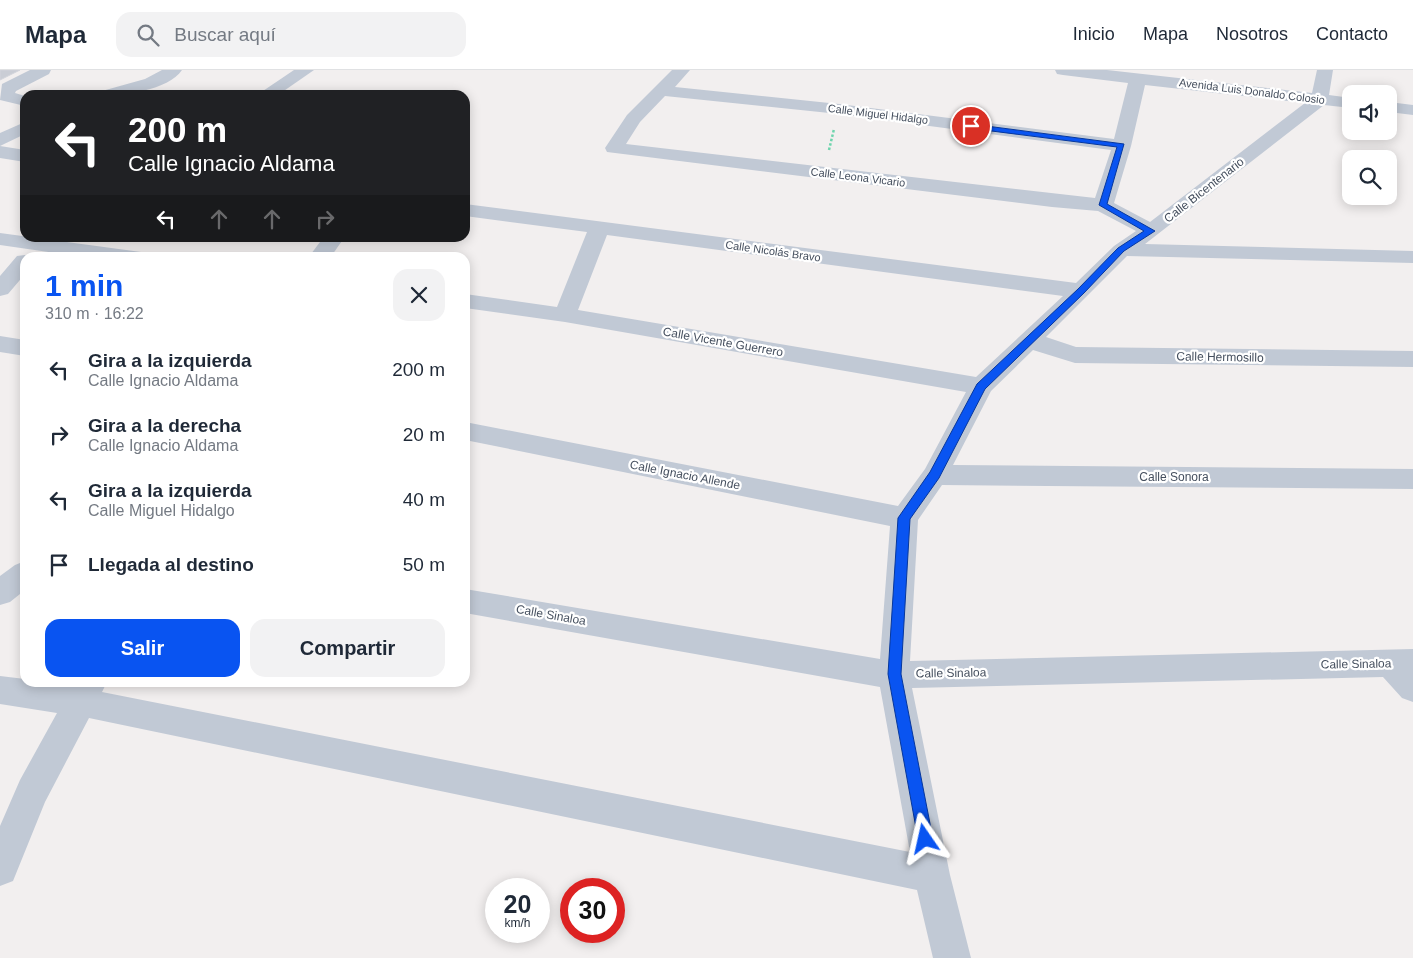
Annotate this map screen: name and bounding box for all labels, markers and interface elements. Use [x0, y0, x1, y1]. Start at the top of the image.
search box [116, 12, 466, 57]
text: Mapa [25, 21, 86, 48]
icon: search [134, 21, 162, 49]
text: Buscar aquí [174, 24, 276, 45]
text: Inicio [1073, 24, 1115, 44]
text: Mapa [1143, 24, 1188, 44]
text: Nosotros [1216, 24, 1288, 44]
text: Contacto [1316, 24, 1388, 44]
street label: Avenida Luis Donaldo Colosio [1179, 76, 1325, 106]
map controls [1342, 85, 1397, 205]
button: sound [1342, 85, 1397, 140]
street label: Calle Miguel Hidalgo [827, 102, 929, 126]
pin [950, 105, 992, 147]
icon: left [45, 110, 110, 175]
text: 200 m [128, 110, 227, 149]
icon: arrive [957, 112, 985, 140]
button: search [1342, 150, 1397, 205]
text: Calle Ignacio Aldama [128, 151, 335, 176]
street label: Calle Bicentenario [1161, 154, 1247, 225]
street label: Calle Leona Vicario [810, 165, 906, 189]
icon: left [152, 205, 180, 233]
icon: ahead [205, 205, 233, 233]
icon: ahead [258, 205, 286, 233]
icon: right [311, 205, 339, 233]
street label: Calle Nicolás Bravo [725, 238, 821, 264]
text: 1 min [45, 269, 123, 302]
button: close [393, 269, 445, 321]
text: 310 m · 16:22 [45, 305, 144, 322]
street label: Calle Vicente Guerrero [662, 325, 785, 360]
street label: Calle Hermosillo [1176, 349, 1264, 365]
text: Gira a la izquierda [88, 350, 252, 371]
icon: left [45, 356, 73, 384]
text: 200 m [392, 359, 445, 380]
text: Calle Ignacio Aldama [88, 372, 238, 389]
text: Gira a la derecha [88, 415, 241, 436]
icon: right [45, 421, 73, 449]
text: 20 m [403, 424, 445, 445]
text: Calle Ignacio Aldama [88, 437, 238, 454]
street label: Calle Ignacio Allende [629, 457, 742, 493]
street label: Calle Sonora [1139, 470, 1209, 484]
text: Gira a la izquierda [88, 480, 252, 501]
icon: left [45, 486, 73, 514]
text: 40 m [403, 489, 445, 510]
text: Calle Miguel Hidalgo [88, 502, 235, 519]
icon: arrive [45, 551, 73, 579]
text: Llegada al destino [88, 554, 254, 575]
text: 50 m [403, 554, 445, 575]
street label: Calle Sinaloa [515, 602, 587, 628]
button: Salir [45, 619, 240, 677]
button: Compartir [250, 619, 445, 677]
street label: Calle Sinaloa [1321, 656, 1392, 672]
street label: Calle Sinaloa [916, 665, 987, 681]
position arrow [898, 812, 950, 864]
speed limit sign: 30 [560, 878, 625, 943]
text: 20 [504, 890, 531, 918]
text: km/h [504, 916, 531, 930]

